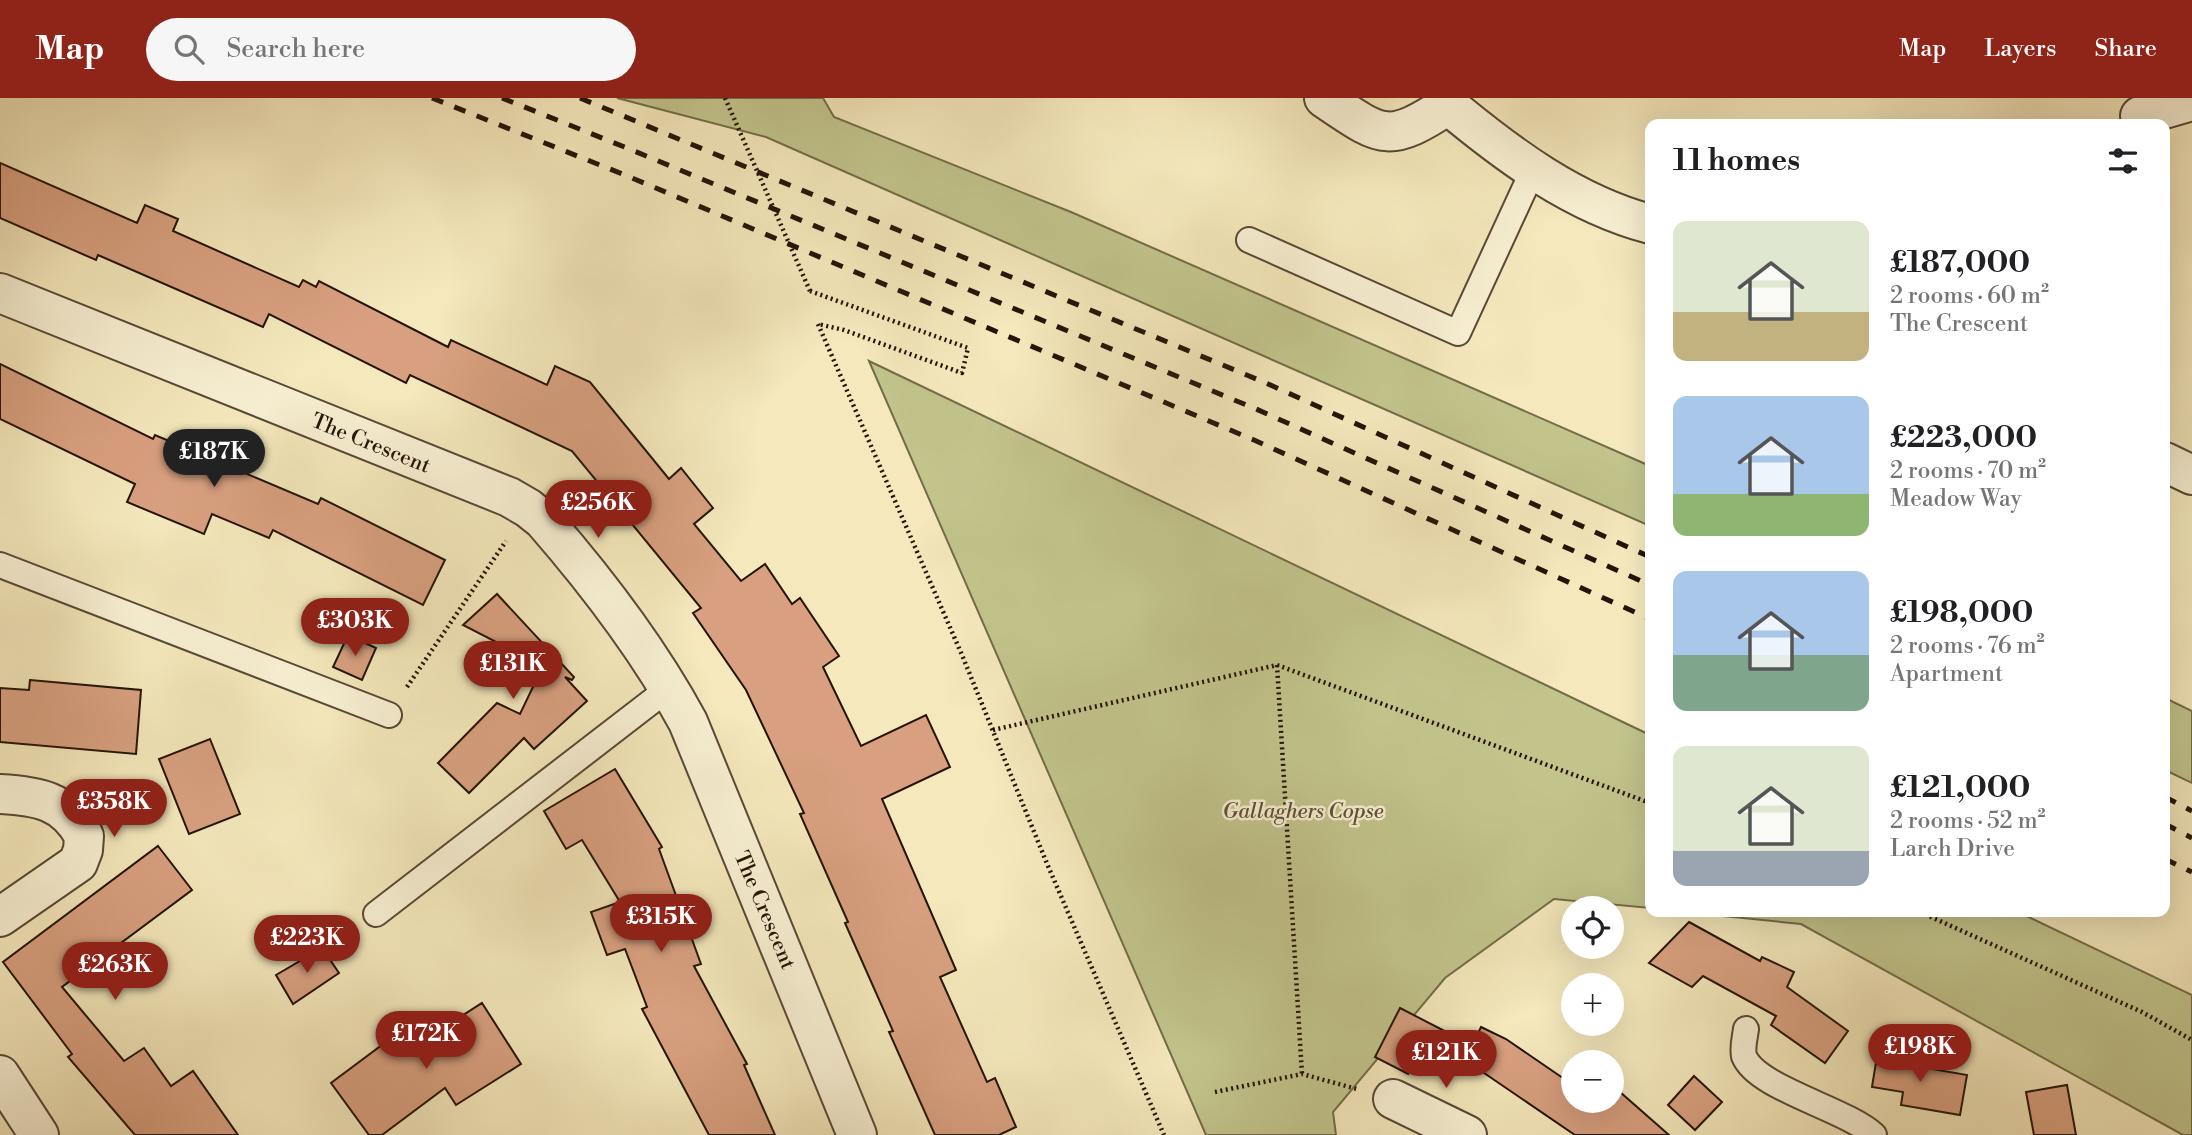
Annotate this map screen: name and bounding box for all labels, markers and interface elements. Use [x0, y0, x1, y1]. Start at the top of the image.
search box [146, 18, 636, 81]
text: Map [35, 29, 104, 70]
icon: search [170, 30, 208, 68]
text: Search here [226, 33, 365, 65]
text: Map [1899, 34, 1946, 64]
text: Layers [1984, 34, 2056, 64]
text: Share [2094, 34, 2157, 64]
text: 11 homes [1673, 142, 1800, 180]
icon: filters [2104, 142, 2142, 180]
text: £187,000 [1890, 244, 2030, 282]
icon: home [1729, 249, 1813, 333]
text: 2 rooms · 60 m² [1890, 282, 2049, 310]
text: The Crescent [1890, 310, 2028, 338]
street label: The Crescent [307, 408, 434, 480]
text: £223,000 [1890, 419, 2037, 457]
icon: home [1729, 424, 1813, 508]
pin: £187K [165, 430, 263, 489]
text: £187K [179, 438, 249, 466]
text: 2 rooms · 70 m² [1890, 457, 2046, 485]
pin: £256K [549, 480, 647, 540]
text: Meadow Way [1890, 485, 2022, 513]
text: £256K [561, 489, 635, 517]
text: £198,000 [1890, 594, 2033, 632]
pin: £303K [306, 598, 404, 658]
icon: home [1729, 599, 1813, 683]
text: £303K [317, 607, 393, 635]
text: 2 rooms · 76 m² [1890, 632, 2045, 660]
pin: £131K [464, 642, 562, 701]
text: £131K [480, 650, 546, 678]
text: Apartment [1890, 660, 2003, 688]
text: £121,000 [1890, 769, 2030, 807]
icon: home [1729, 774, 1813, 858]
pin: £358K [65, 780, 163, 839]
text: £358K [77, 788, 151, 816]
park label: Gallaghers Copse [1222, 799, 1384, 825]
text: 2 rooms · 52 m² [1890, 807, 2046, 835]
text: Larch Drive [1890, 835, 2015, 863]
street label: The Crescent [727, 847, 801, 974]
pin: £315K [612, 894, 710, 954]
map controls [1561, 896, 1624, 1113]
button: locate [1561, 896, 1624, 959]
text: £315K [626, 903, 696, 931]
pin: £223K [258, 916, 356, 975]
text: £223K [270, 924, 344, 952]
pin: £263K [66, 942, 164, 1002]
text: £263K [78, 951, 152, 979]
button: + [1561, 973, 1624, 1036]
pin: £172K [377, 1012, 475, 1071]
text: £172K [392, 1020, 460, 1048]
pin: £198K [1871, 1024, 1969, 1084]
pin: £121K [1397, 1030, 1495, 1090]
text: £198K [1884, 1033, 1956, 1061]
text: £121K [1412, 1039, 1480, 1067]
button: − [1561, 1050, 1624, 1113]

